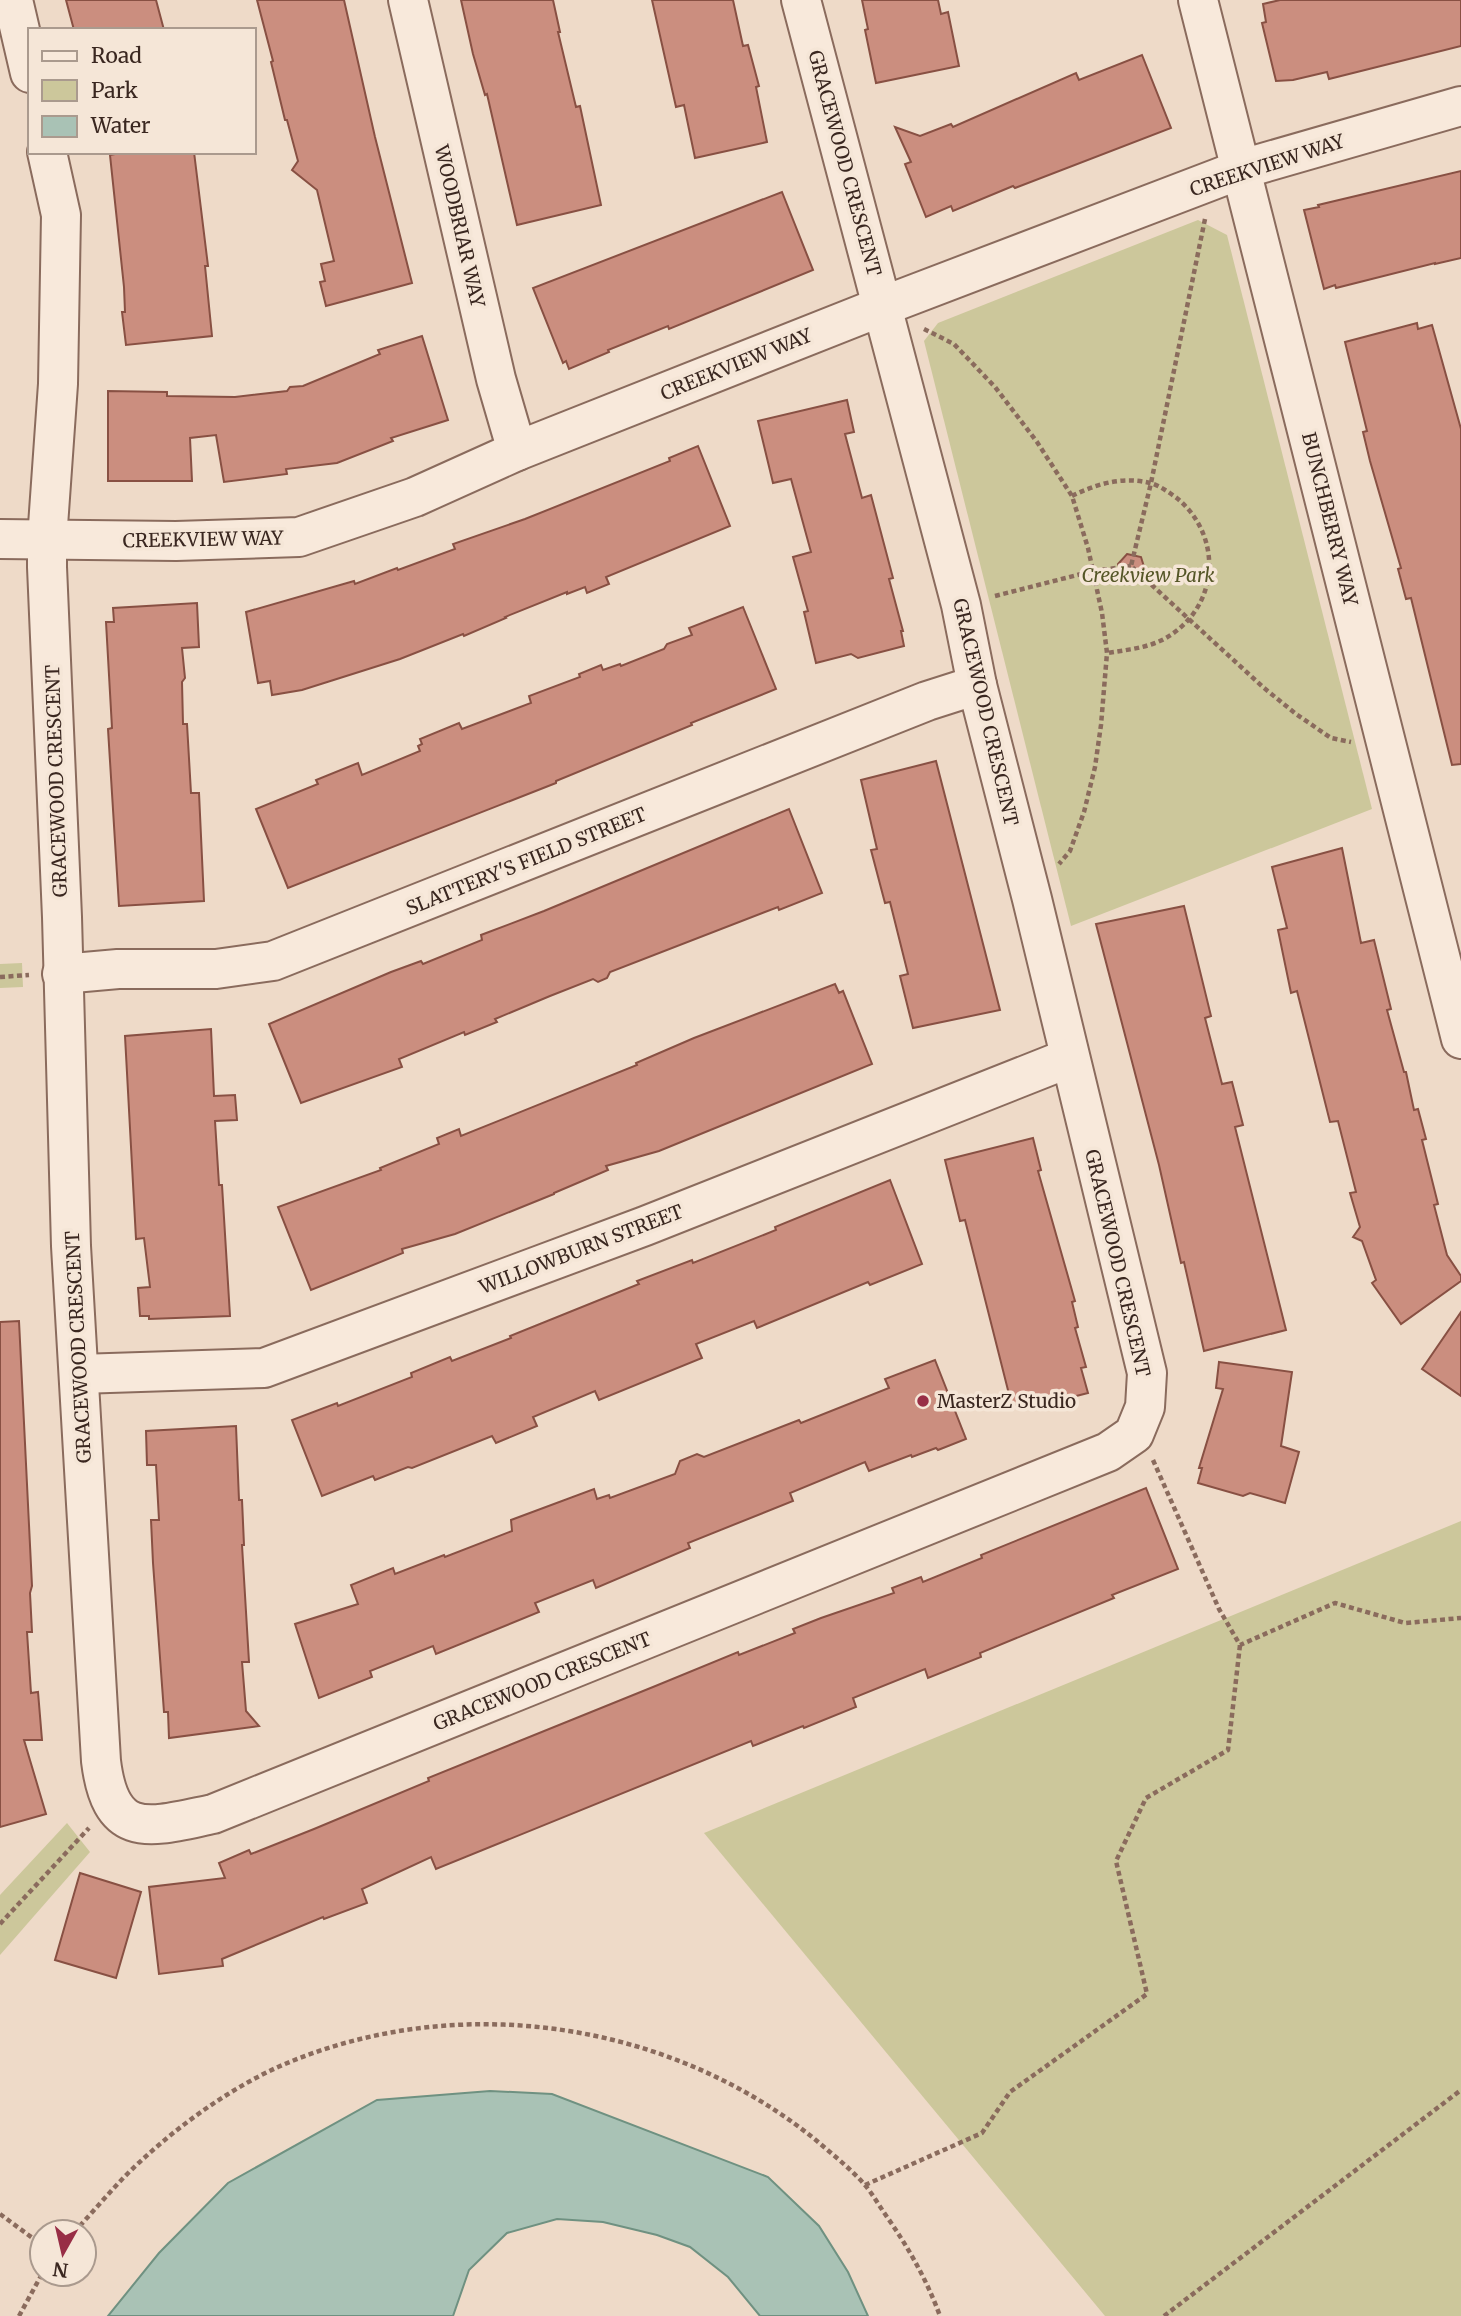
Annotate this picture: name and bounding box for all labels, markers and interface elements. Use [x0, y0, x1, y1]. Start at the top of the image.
legend [28, 28, 256, 154]
text: Road [91, 42, 142, 69]
street label: GRACEWOOD CRESCENT [803, 48, 887, 278]
text: Park [91, 77, 138, 104]
text: Water [90, 112, 150, 139]
street label: CREEKVIEW WAY [1187, 128, 1348, 201]
street label: WOODBRIAR WAY [429, 141, 491, 310]
street label: CREEKVIEW WAY [657, 322, 816, 405]
street label: BUNCHBERRY WAY [1297, 430, 1363, 609]
street label: CREEKVIEW WAY [122, 526, 284, 552]
park label: Creekview Park [1081, 563, 1215, 587]
street label: GRACEWOOD CRESCENT [948, 596, 1024, 828]
street label: GRACEWOOD CRESCENT [40, 664, 72, 898]
street label: SLATTERY'S FIELD STREET [402, 802, 650, 920]
street label: GRACEWOOD CRESCENT [1080, 1147, 1156, 1379]
street label: WILLOWBURN STREET [475, 1199, 686, 1299]
street label: GRACEWOOD CRESCENT [60, 1230, 96, 1464]
place label: MasterZ Studio [937, 1389, 1076, 1413]
marker: MasterZ Studio [915, 1393, 931, 1409]
street label: GRACEWOOD CRESCENT [430, 1626, 654, 1736]
north arrow [28, 2218, 98, 2288]
text: N [52, 2257, 70, 2283]

